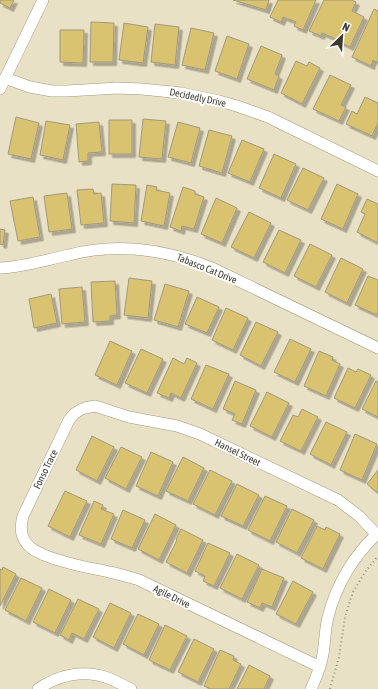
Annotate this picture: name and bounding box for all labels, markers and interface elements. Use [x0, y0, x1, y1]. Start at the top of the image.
north arrow [322, 16, 362, 56]
text: N [341, 20, 352, 34]
street label: Decidedly Drive [169, 86, 228, 109]
street label: Tabasco Cat Drive [175, 251, 239, 286]
street label: Hansel Street [213, 437, 262, 468]
street label: Fonso Trace [31, 447, 60, 491]
street label: Agile Drive [152, 583, 192, 610]

